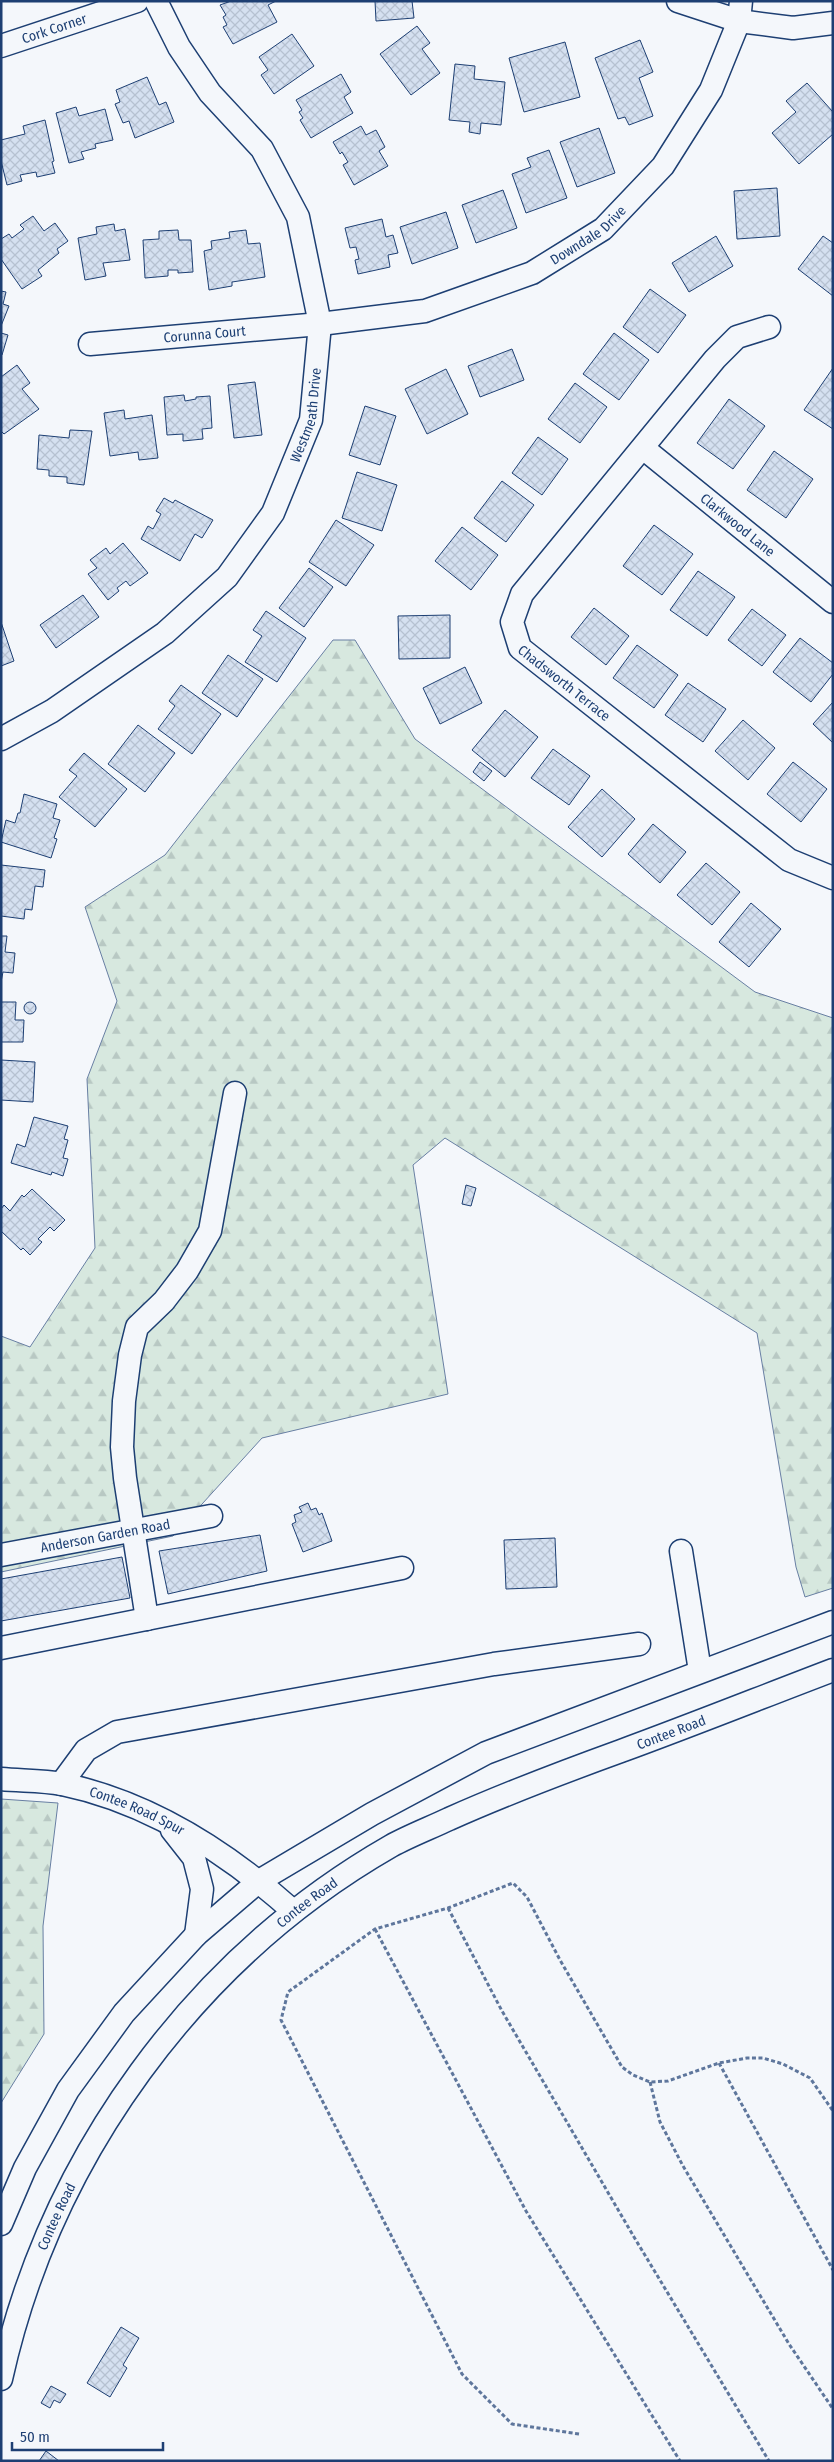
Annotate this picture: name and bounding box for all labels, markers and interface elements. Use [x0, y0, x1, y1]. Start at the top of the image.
street label: Cork Corner [20, 10, 89, 47]
street label: Downdale Drive [547, 202, 629, 268]
street label: Corunna Court [163, 322, 247, 346]
street label: Westmeath Drive [286, 367, 324, 465]
street label: Clarkwood Lane [697, 490, 779, 560]
street label: Chadsworth Terrace [515, 641, 614, 725]
street label: Anderson Garden Road [39, 1515, 171, 1556]
street label: Contee Road [634, 1711, 708, 1753]
street label: Contee Road Spur [87, 1783, 188, 1839]
street label: Contee Road [273, 1874, 341, 1931]
street label: Contee Road [34, 2180, 79, 2253]
scale bar [12, 2420, 164, 2452]
text: 50 m [20, 2428, 50, 2446]

